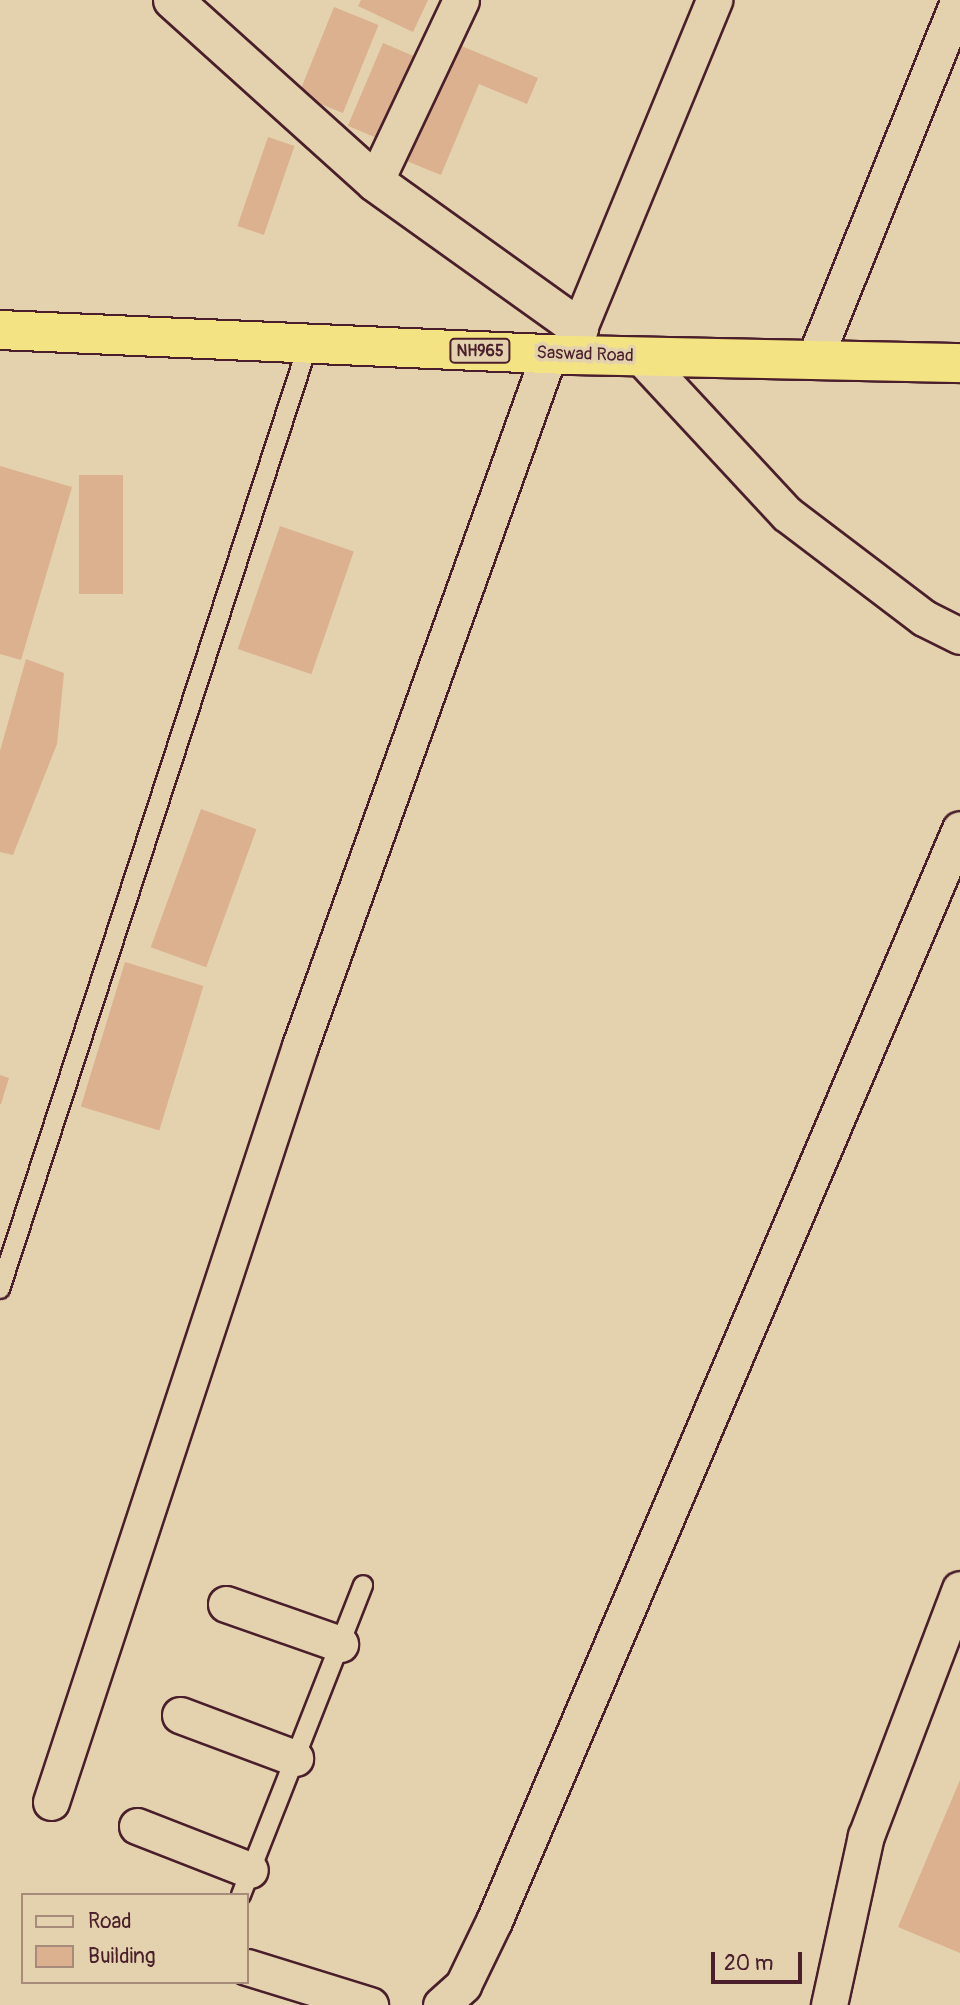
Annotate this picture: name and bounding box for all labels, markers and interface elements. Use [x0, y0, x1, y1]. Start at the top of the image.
road number: NH965 [448, 338, 512, 364]
street label: Saswad Road [536, 343, 634, 367]
legend [21, 1893, 248, 1984]
text: Road [88, 1908, 132, 1935]
scale bar [715, 1938, 806, 1982]
text: Building [88, 1943, 155, 1970]
text: 20 m [724, 1950, 773, 1977]

